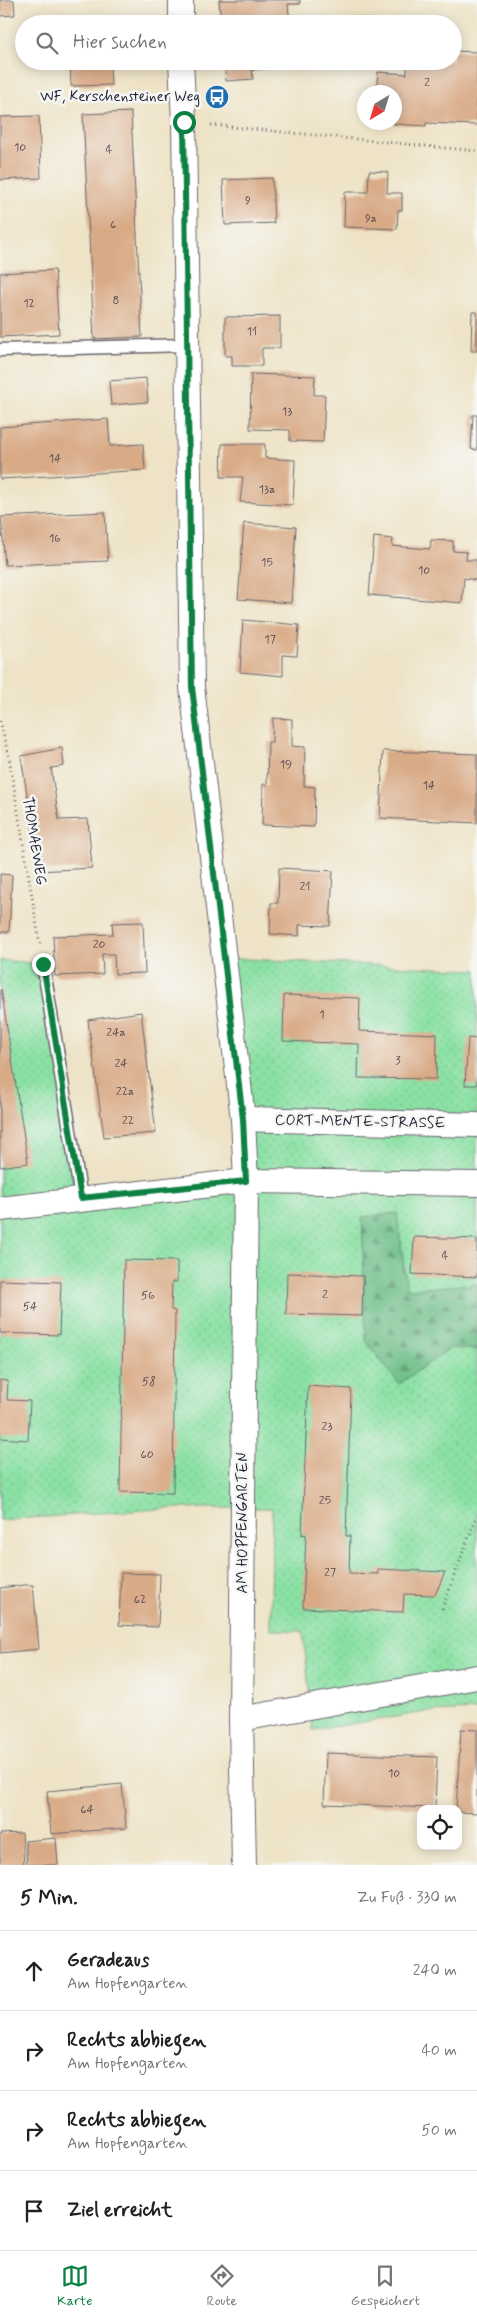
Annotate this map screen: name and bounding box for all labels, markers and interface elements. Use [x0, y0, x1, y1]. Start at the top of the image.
search box [15, 15, 462, 70]
icon: search [33, 29, 61, 57]
text: Hier suchen [73, 30, 167, 55]
house number: 2 [424, 75, 430, 91]
bus stop icon: WF, Kerschensteiner Weg [204, 84, 230, 110]
north arrow [357, 85, 402, 130]
place label: WF, Kerschensteiner Weg [40, 87, 200, 107]
route start [173, 111, 196, 134]
house number: 10 [14, 140, 26, 156]
house number: 4 [106, 142, 113, 158]
house number: 9 [245, 193, 251, 209]
house number: 9a [365, 211, 377, 227]
house number: 6 [110, 217, 116, 233]
house number: 8 [113, 293, 119, 309]
house number: 12 [23, 296, 35, 312]
house number: 11 [247, 324, 257, 340]
house number: 13 [282, 404, 292, 420]
house number: 14 [49, 451, 61, 467]
house number: 13a [259, 482, 275, 498]
house number: 16 [49, 531, 61, 547]
house number: 15 [261, 555, 273, 571]
house number: 10 [418, 563, 430, 579]
house number: 17 [264, 632, 276, 648]
house number: 19 [280, 757, 292, 773]
house number: 14 [423, 778, 435, 794]
street label: THOMAEWEG [17, 795, 51, 887]
house number: 21 [299, 879, 311, 895]
house number: 20 [93, 937, 106, 953]
route end [32, 953, 55, 976]
house number: 1 [319, 1007, 325, 1023]
house number: 24a [106, 1025, 126, 1041]
house number: 3 [395, 1053, 401, 1069]
house number: 24 [114, 1056, 128, 1072]
house number: 22a [116, 1084, 134, 1100]
street label: CORT-MENTE-STRASSE [275, 1111, 446, 1133]
house number: 22 [122, 1113, 134, 1129]
house number: 4 [442, 1248, 449, 1264]
house number: 2 [322, 1287, 328, 1303]
house number: 56 [141, 1288, 155, 1304]
house number: 54 [23, 1299, 37, 1315]
house number: 58 [142, 1374, 156, 1390]
house number: 23 [322, 1419, 332, 1435]
house number: 60 [140, 1447, 154, 1463]
street label: AM HOPFENGARTEN [233, 1452, 253, 1594]
house number: 25 [319, 1493, 331, 1509]
house number: 27 [324, 1565, 336, 1581]
house number: 62 [134, 1592, 146, 1608]
house number: 10 [388, 1766, 400, 1782]
house number: 64 [80, 1802, 94, 1818]
map controls [417, 1805, 462, 1850]
button: locate [417, 1805, 462, 1850]
text: 5 Min. [20, 1884, 78, 1912]
text: Zu Fuß · 330 m [357, 1887, 457, 1908]
text: Geradeaus [67, 1948, 149, 1973]
icon: ahead [20, 1957, 48, 1985]
text: 240 m [413, 1960, 457, 1981]
text: Am Hopfengarten [67, 1973, 188, 1994]
text: Rechts abbiegen [67, 2028, 206, 2053]
icon: right [20, 2037, 48, 2065]
text: 40 m [421, 2040, 457, 2061]
text: Am Hopfengarten [67, 2053, 188, 2074]
text: Rechts abbiegen [67, 2108, 206, 2133]
icon: right [20, 2117, 48, 2145]
text: 50 m [421, 2120, 457, 2141]
text: Am Hopfengarten [67, 2133, 188, 2154]
icon: arrive [20, 2197, 48, 2225]
text: Ziel erreicht [67, 2198, 172, 2223]
tab: Karte [57, 2262, 93, 2310]
tab: Route [206, 2262, 237, 2310]
tab: Gespeichert [351, 2262, 420, 2310]

